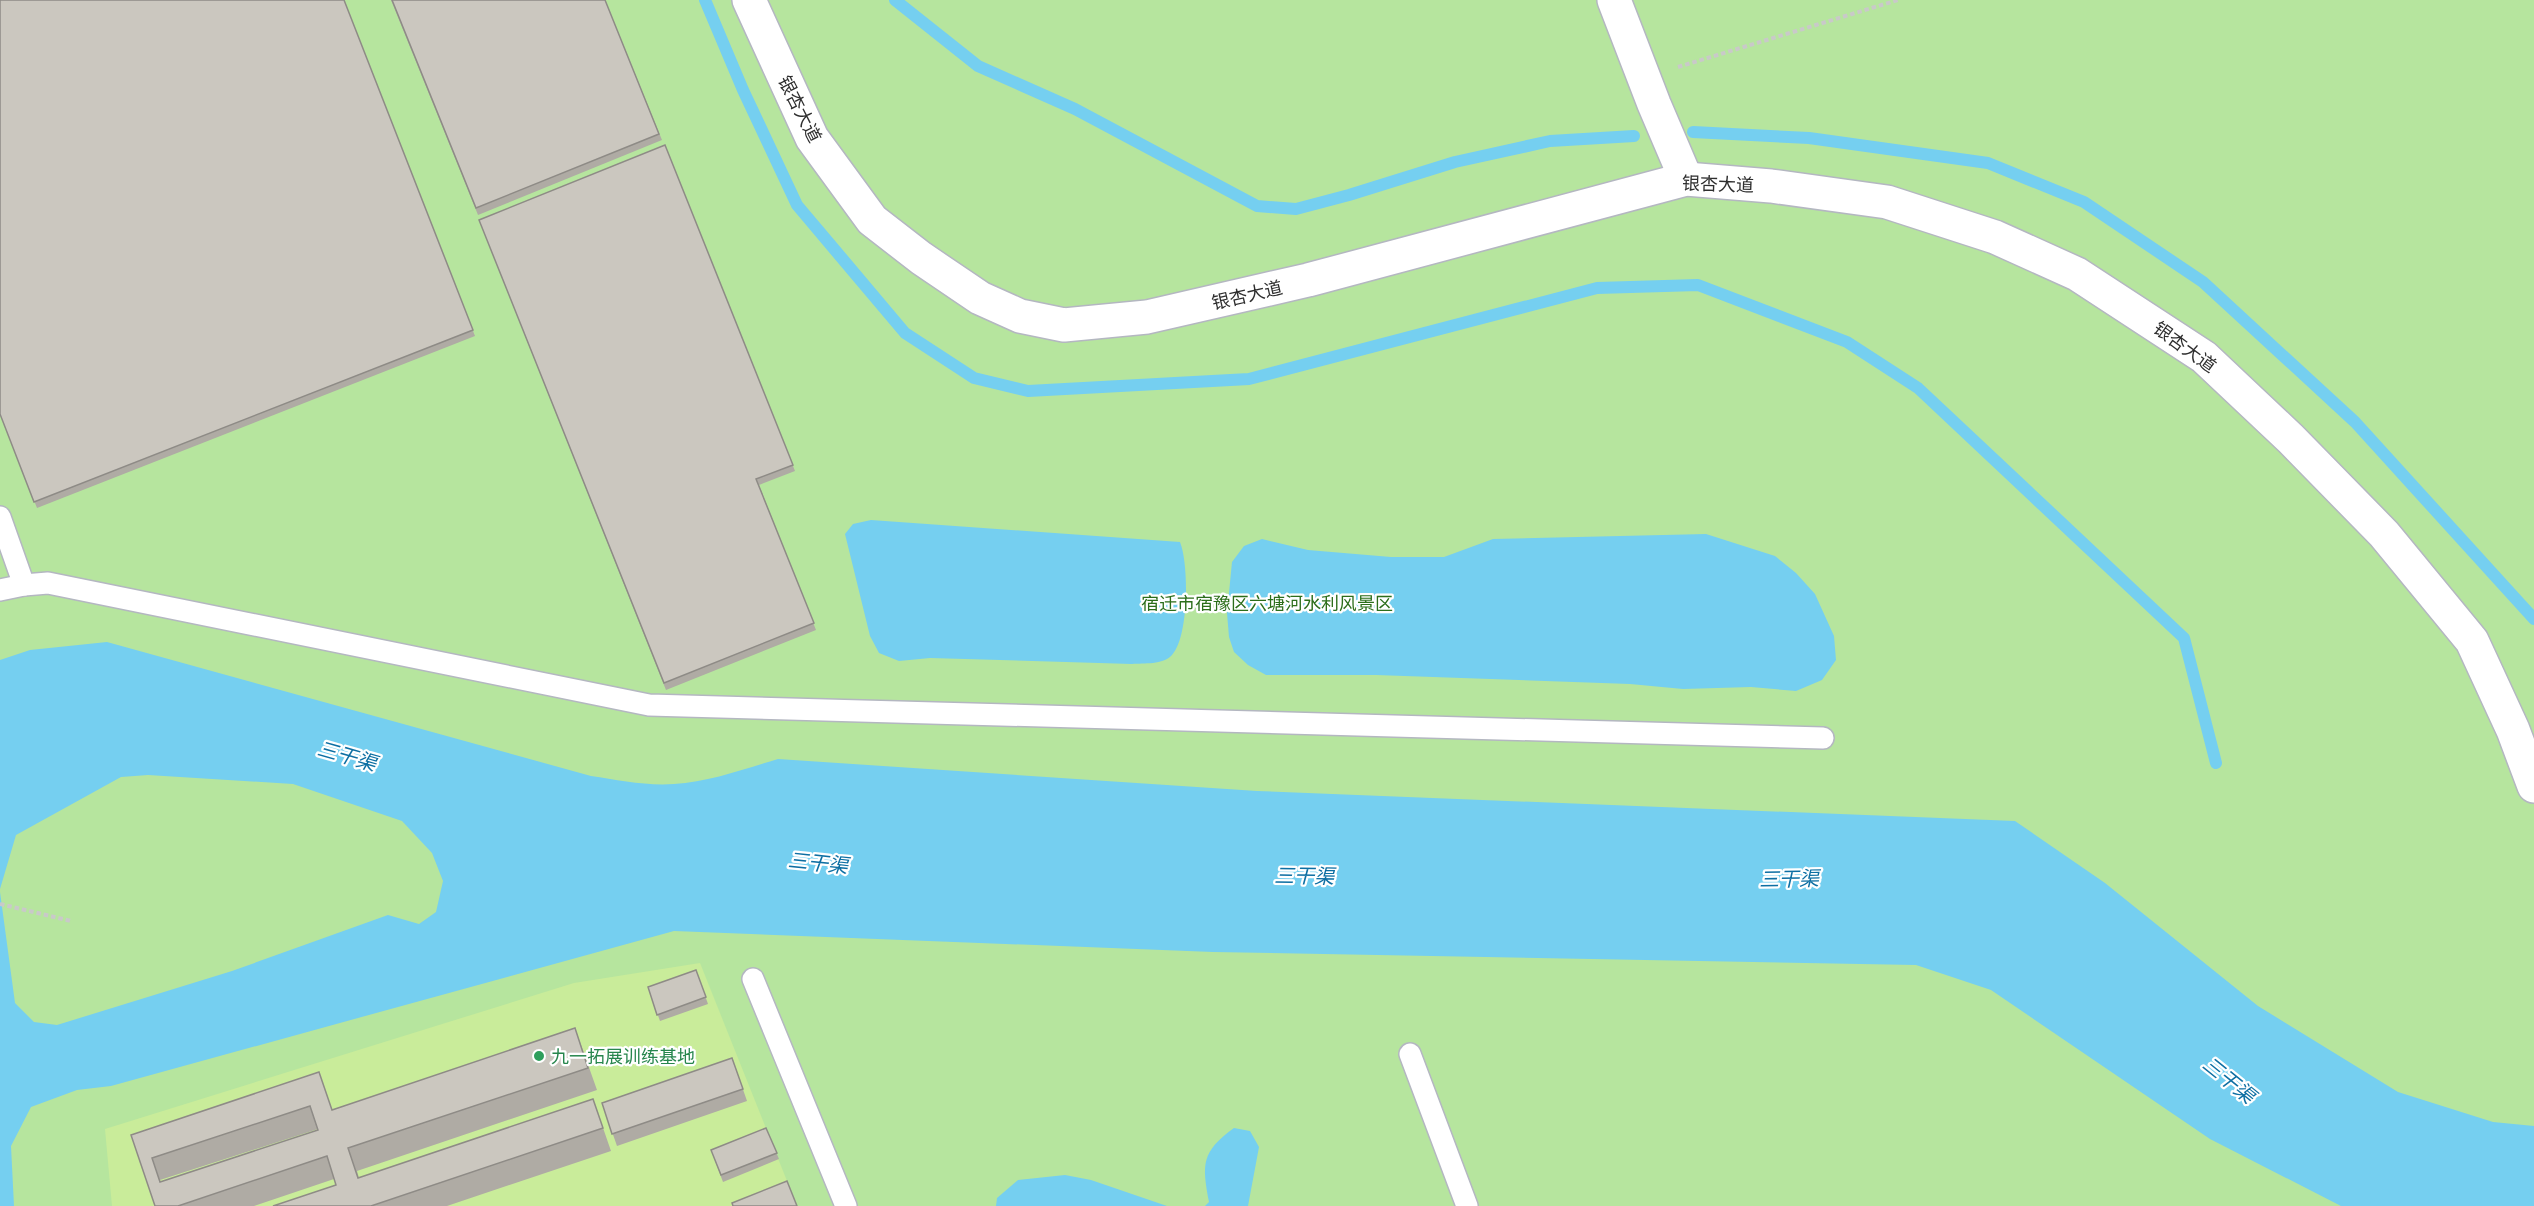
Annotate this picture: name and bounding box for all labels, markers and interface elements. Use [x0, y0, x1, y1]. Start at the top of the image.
street label: 银杏大道 [773, 71, 827, 147]
street label: 银杏大道 [1682, 170, 1754, 198]
street label: 银杏大道 [1209, 275, 1285, 315]
street label: 银杏大道 [2149, 316, 2221, 378]
park label: 宿迁市宿豫区六塘河水利风景区 [1141, 591, 1393, 616]
water label: 三干渠 [314, 734, 383, 779]
water label: 三干渠 [787, 846, 852, 880]
water label: 三干渠 [1274, 861, 1337, 891]
water label: 三干渠 [1759, 864, 1822, 894]
place label: 九一拓展训练基地 [551, 1044, 695, 1069]
marker: 九一拓展训练基地 [532, 1049, 546, 1063]
water label: 三干渠 [2197, 1050, 2263, 1112]

